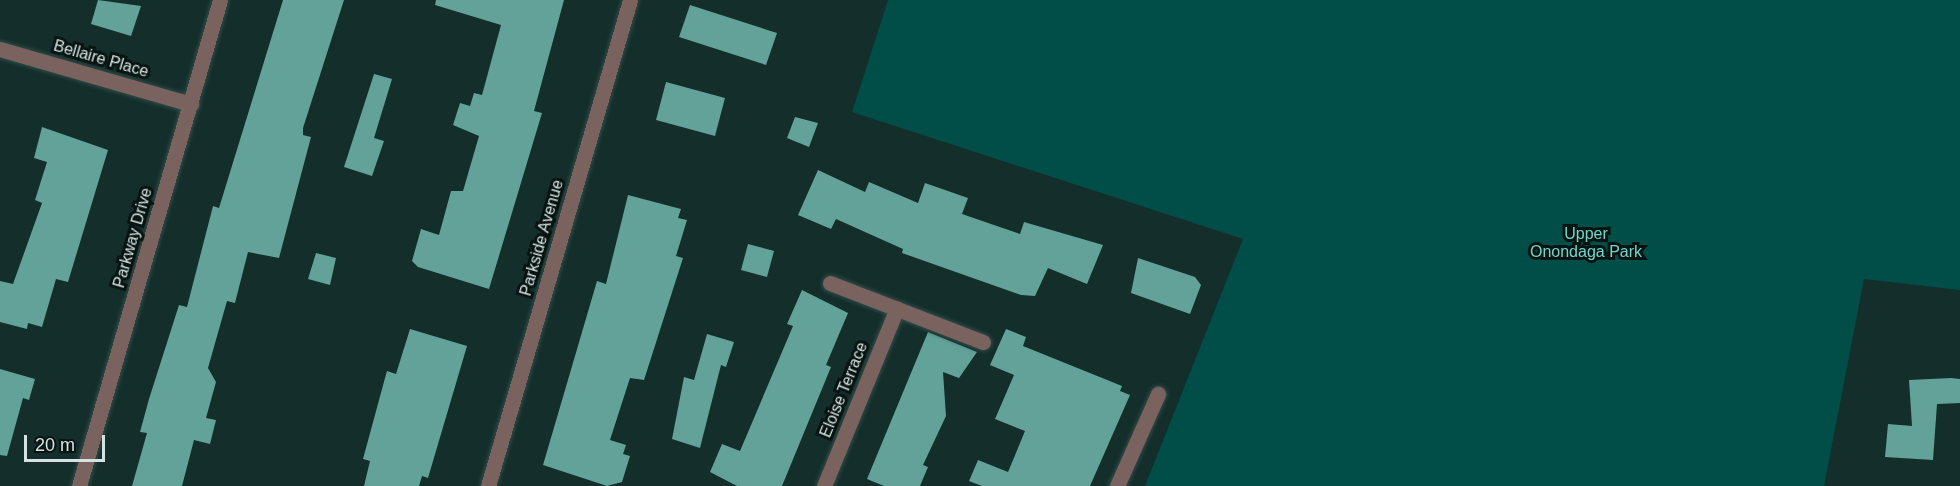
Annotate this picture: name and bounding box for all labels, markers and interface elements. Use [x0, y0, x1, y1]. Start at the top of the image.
street label: Bellaire Place [51, 36, 151, 82]
street label: Parkside Avenue [516, 177, 568, 299]
street label: Parkway Drive [110, 186, 156, 290]
park label: Upper Onondaga Park [1530, 224, 1642, 262]
street label: Eloise Terrace [816, 339, 872, 441]
scale bar [27, 423, 108, 461]
text: 20 m [35, 435, 75, 455]

